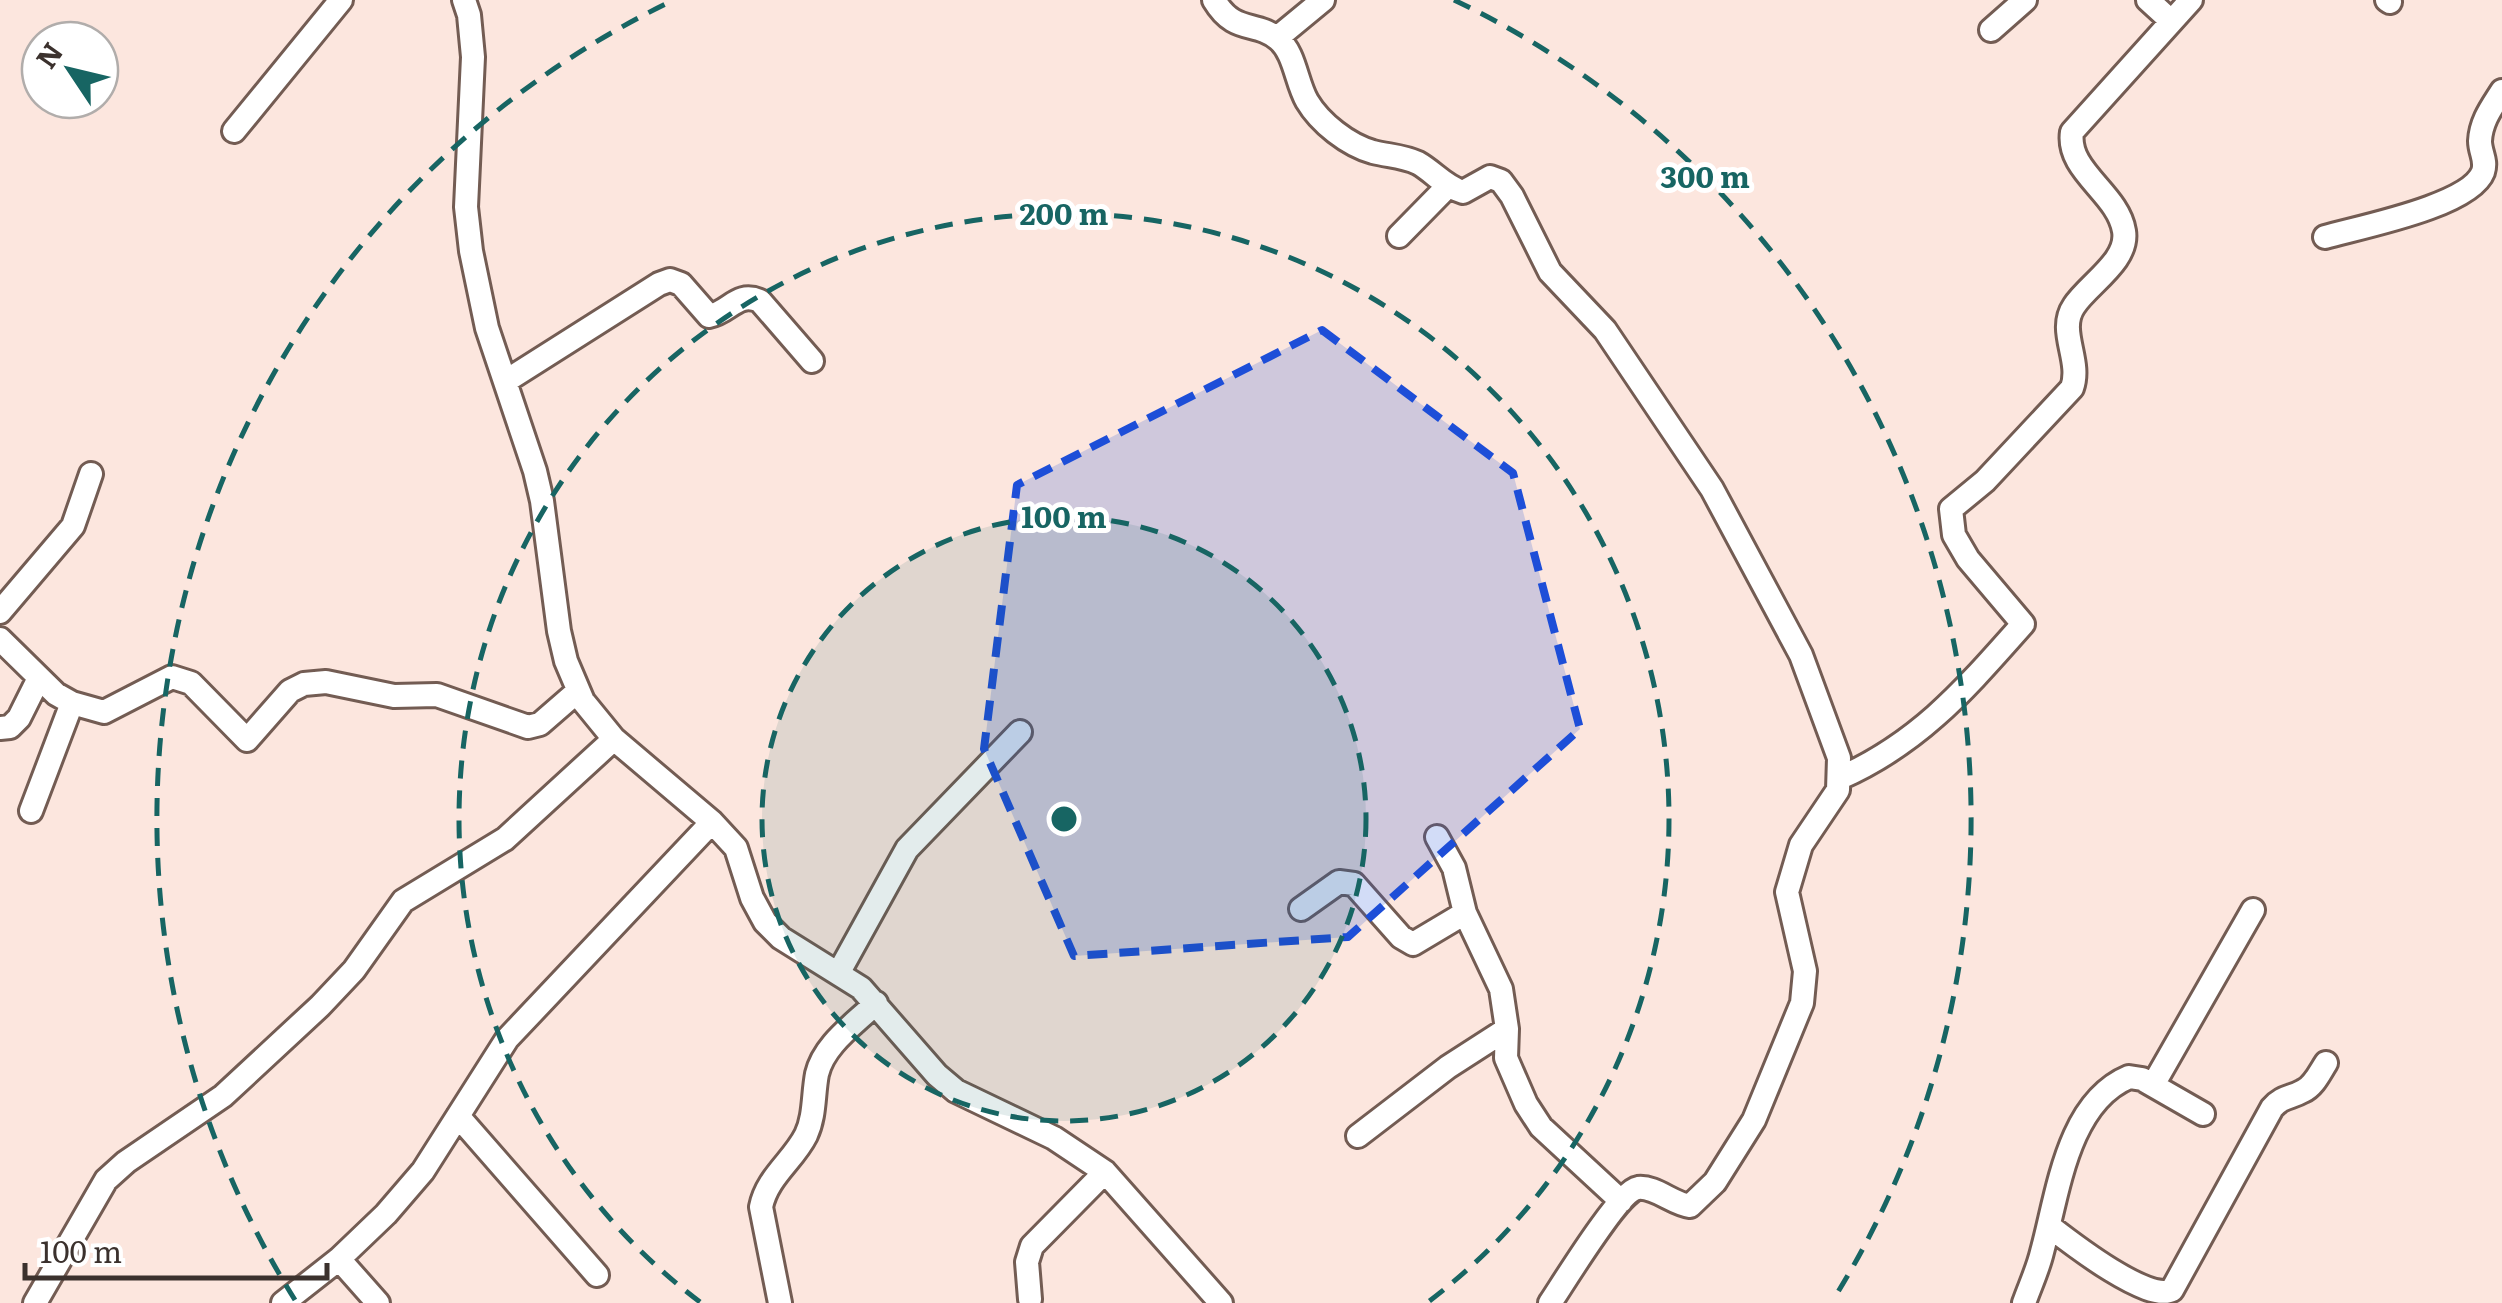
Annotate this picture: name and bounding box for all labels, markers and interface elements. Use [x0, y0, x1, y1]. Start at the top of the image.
north arrow [20, 20, 120, 120]
text: N [24, 33, 72, 76]
text: 300 m [1660, 153, 1750, 197]
text: 200 m [1020, 190, 1109, 234]
text: 100 m [1021, 493, 1107, 537]
centre of rings [1046, 801, 1082, 837]
scale bar [25, 1218, 328, 1280]
text: 100 m [40, 1228, 122, 1272]

